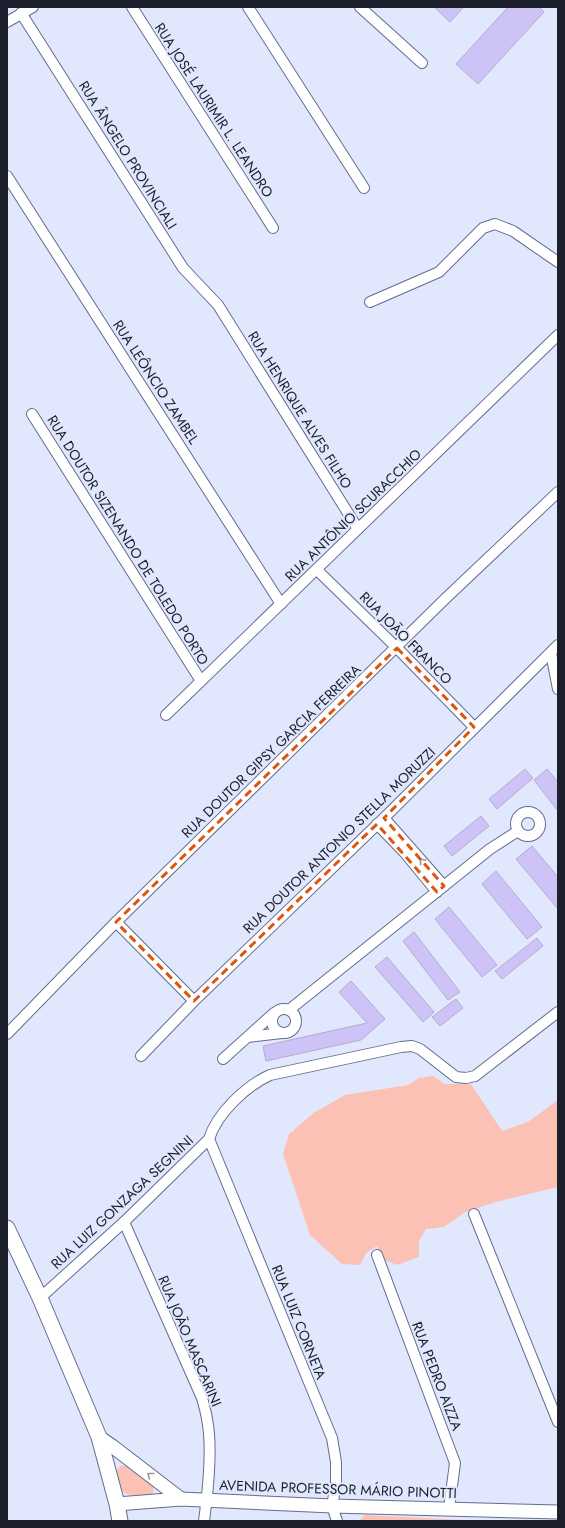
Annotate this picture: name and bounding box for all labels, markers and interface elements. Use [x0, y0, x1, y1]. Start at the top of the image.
street label: RUA JOSÉ LAURIMIR L. LEANDRO [150, 19, 278, 201]
street label: RUA ÂNGELO PROVINCIALI [74, 77, 182, 233]
street label: RUA LEÔNCIO ZAMBEL [108, 316, 204, 449]
street label: RUA HENRIQUE ALVES FILHO [243, 327, 357, 493]
street label: RUA DOUTOR SIZENANDO DE TOLEDO PORTO [42, 411, 214, 669]
street label: RUA ANTÔNIO SCURACCHIO [280, 444, 426, 586]
street label: RUA JOÃO FRANCO [355, 587, 457, 689]
street label: RUA DOUTOR GIPSY GARCIA FERREIRA [177, 659, 366, 842]
street label: RUA DOUTOR ANTONIO STELLA MORUZZI [238, 742, 440, 938]
one-way arrow [420, 858, 427, 865]
street label: RUA LUIZ GONZAGA SEGNINI [46, 1130, 198, 1274]
street label: RUA LUIZ CORNETA [267, 1262, 331, 1383]
street label: RUA JOÃO MASCARINI [153, 1272, 227, 1410]
street label: RUA PEDRO AIZZA [407, 1319, 467, 1434]
one-way arrow [148, 1473, 155, 1480]
street label: AVENIDA PROFESSOR MÁRIO PINOTTI [219, 1475, 457, 1503]

